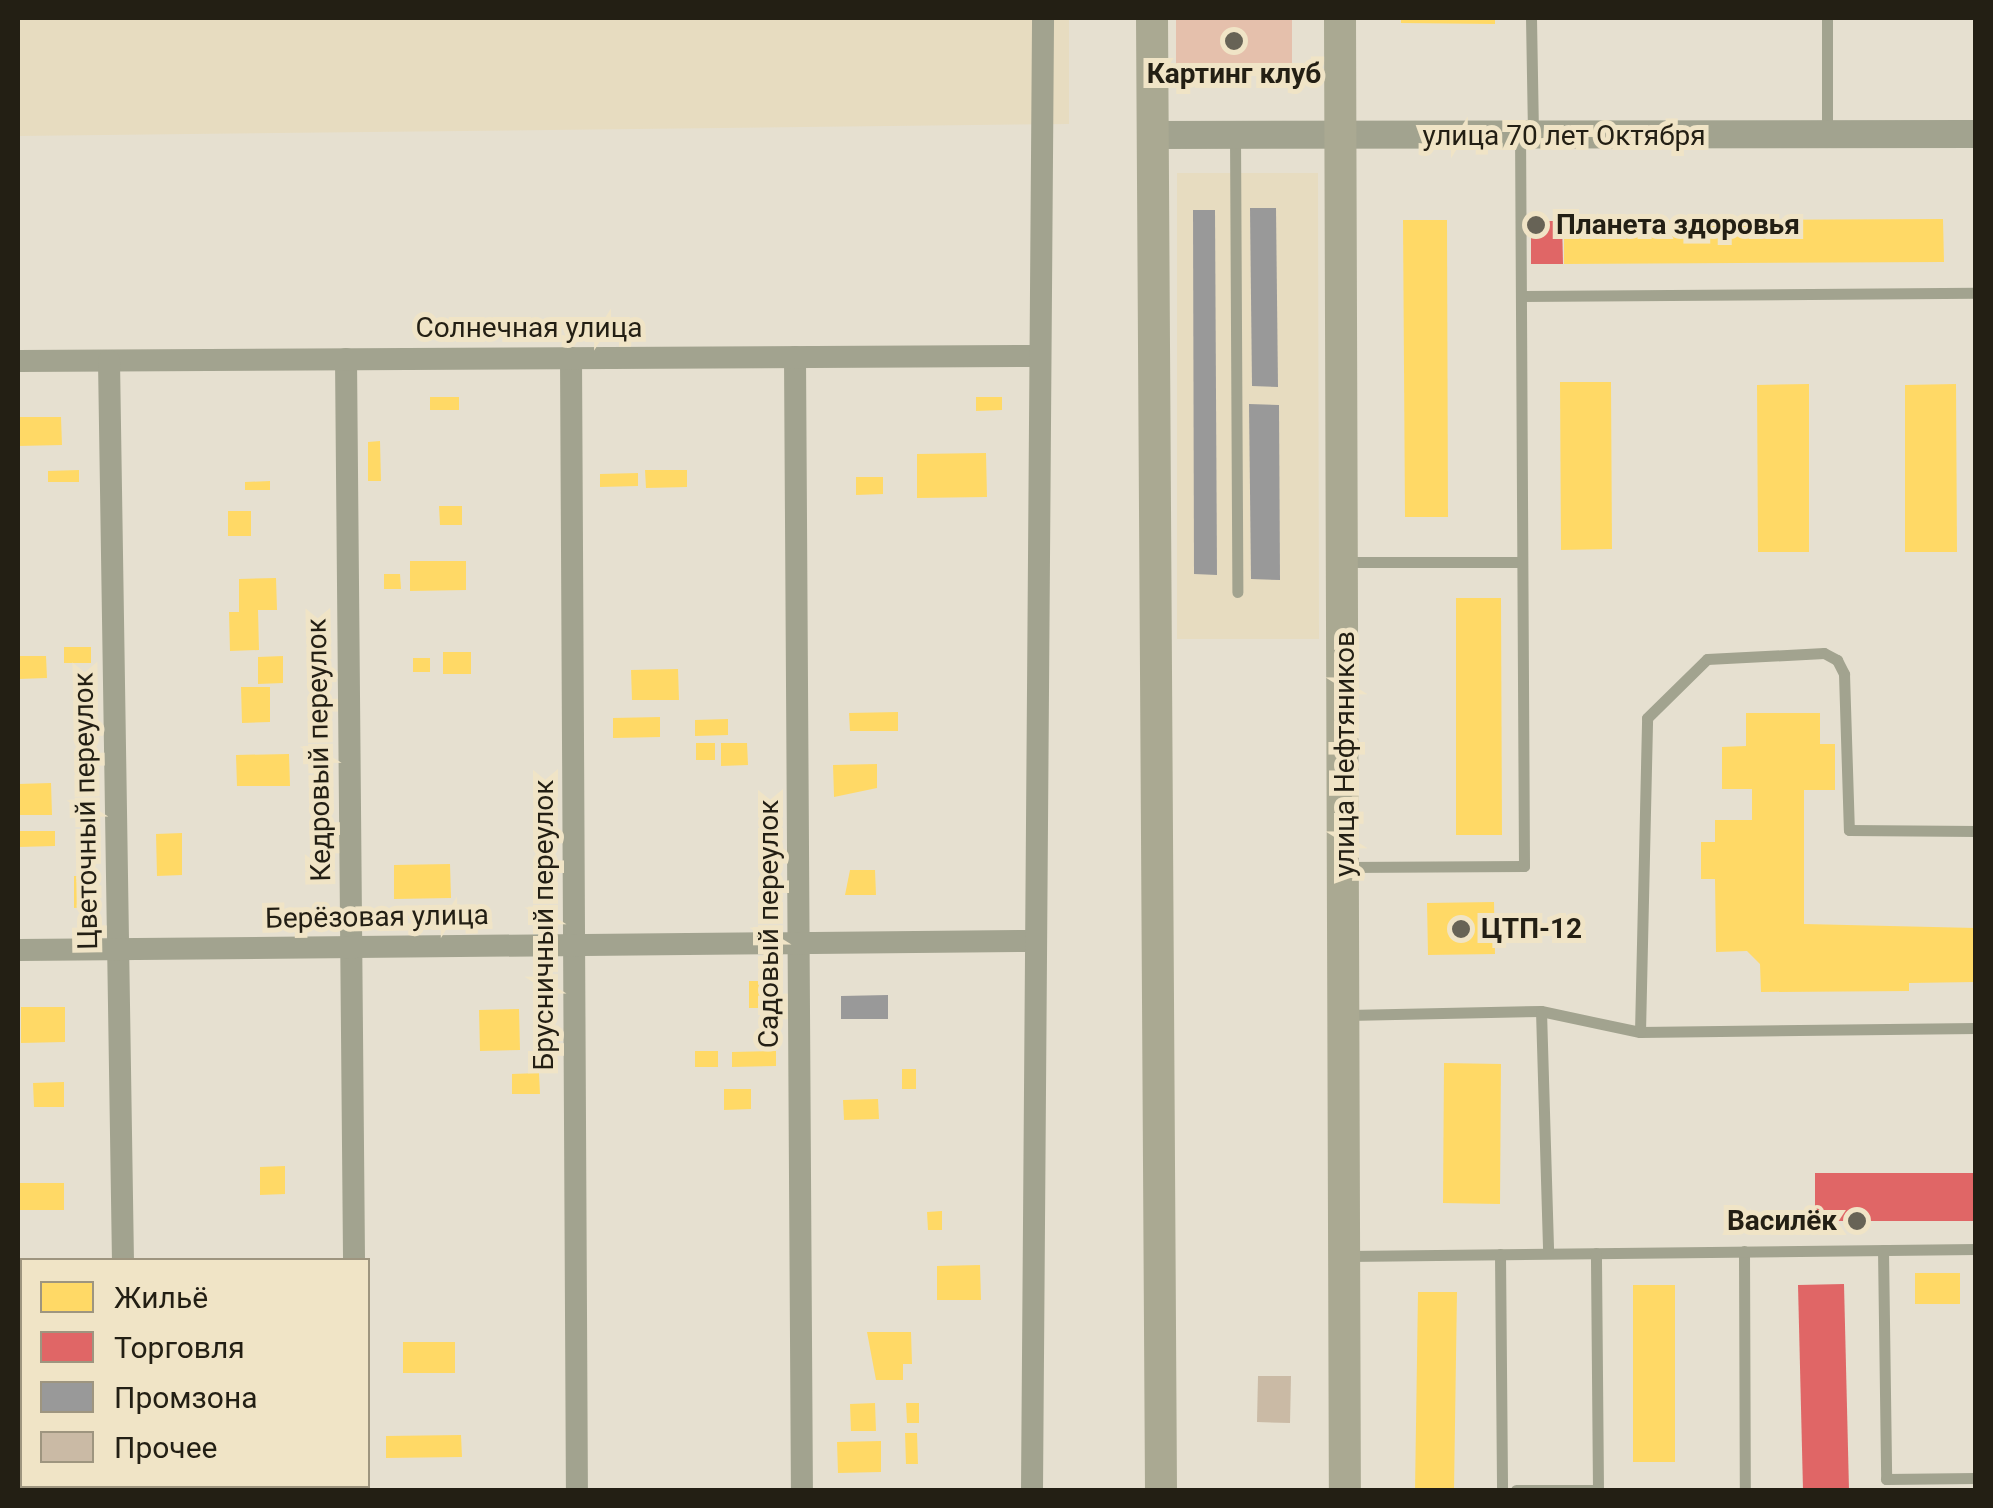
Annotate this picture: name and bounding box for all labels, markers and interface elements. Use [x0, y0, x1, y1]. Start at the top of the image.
marker: Картинг клуб [1223, 30, 1245, 52]
place label: Картинг клуб [1147, 57, 1321, 91]
street label: улица 70 лет Октября [1422, 119, 1706, 153]
place label: Планета здоровья [1556, 208, 1800, 242]
marker: Планета здоровья [1525, 214, 1547, 236]
street label: Солнечная улица [416, 311, 642, 345]
street label: Кедровый переулок [300, 618, 338, 882]
street label: улица Нефтяников [1328, 631, 1362, 877]
street label: Цветочный переулок [67, 672, 105, 950]
street label: Брусничный переулок [527, 780, 561, 1070]
street label: Садовый переулок [752, 800, 786, 1048]
street label: Берёзовая улица [265, 898, 489, 936]
place label: ЦТП-12 [1481, 912, 1582, 946]
marker: ЦТП-12 [1450, 918, 1472, 940]
place label: Василёк [1727, 1204, 1837, 1238]
marker: Василёк [1846, 1210, 1868, 1232]
legend [20, 1258, 370, 1488]
text: Жильё [114, 1280, 208, 1315]
text: Торговля [114, 1330, 245, 1365]
text: Промзона [114, 1380, 258, 1415]
text: Прочее [114, 1430, 218, 1465]

